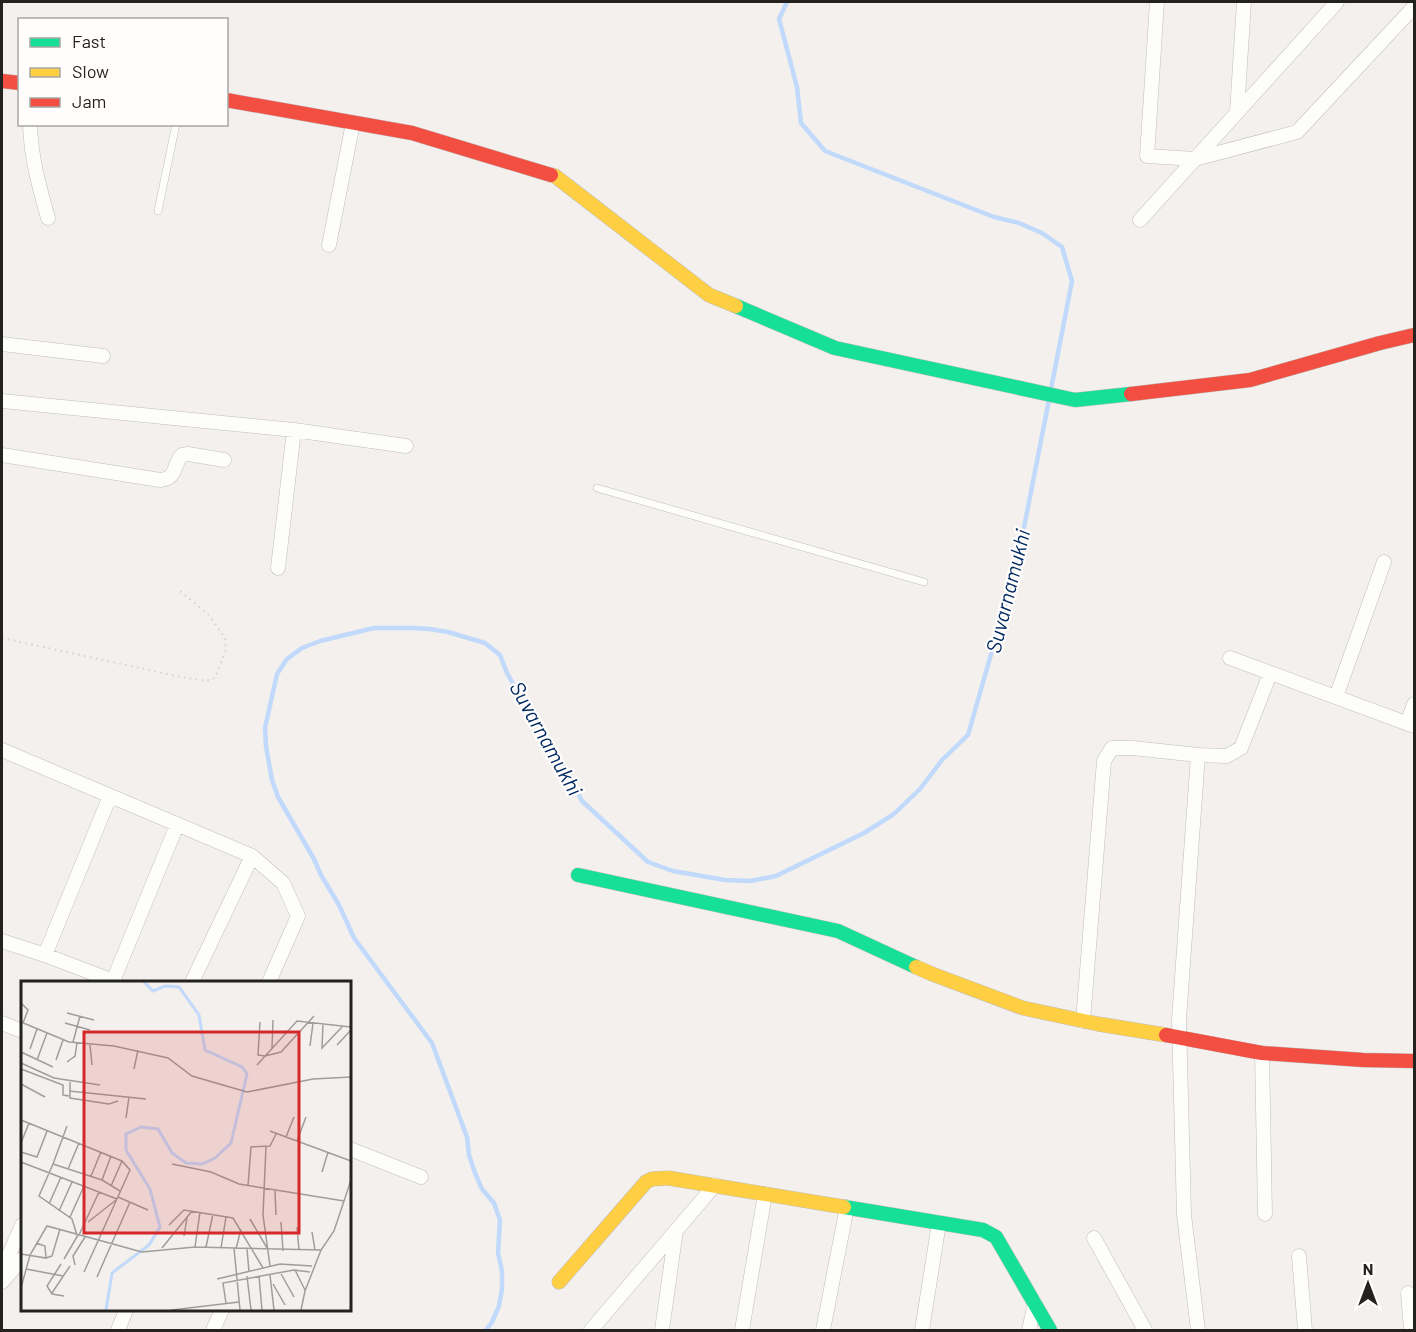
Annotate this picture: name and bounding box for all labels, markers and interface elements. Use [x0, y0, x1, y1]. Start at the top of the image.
legend [18, 18, 228, 126]
text: Fast [72, 30, 106, 52]
text: Slow [72, 60, 109, 82]
text: Jam [72, 90, 106, 112]
water label: Suvarnamukhi [980, 526, 1035, 656]
water label: Suvarnamukhi [505, 676, 589, 800]
inset map [21, 981, 351, 1311]
north arrow [1338, 1254, 1398, 1314]
text: N [1363, 1259, 1373, 1278]

